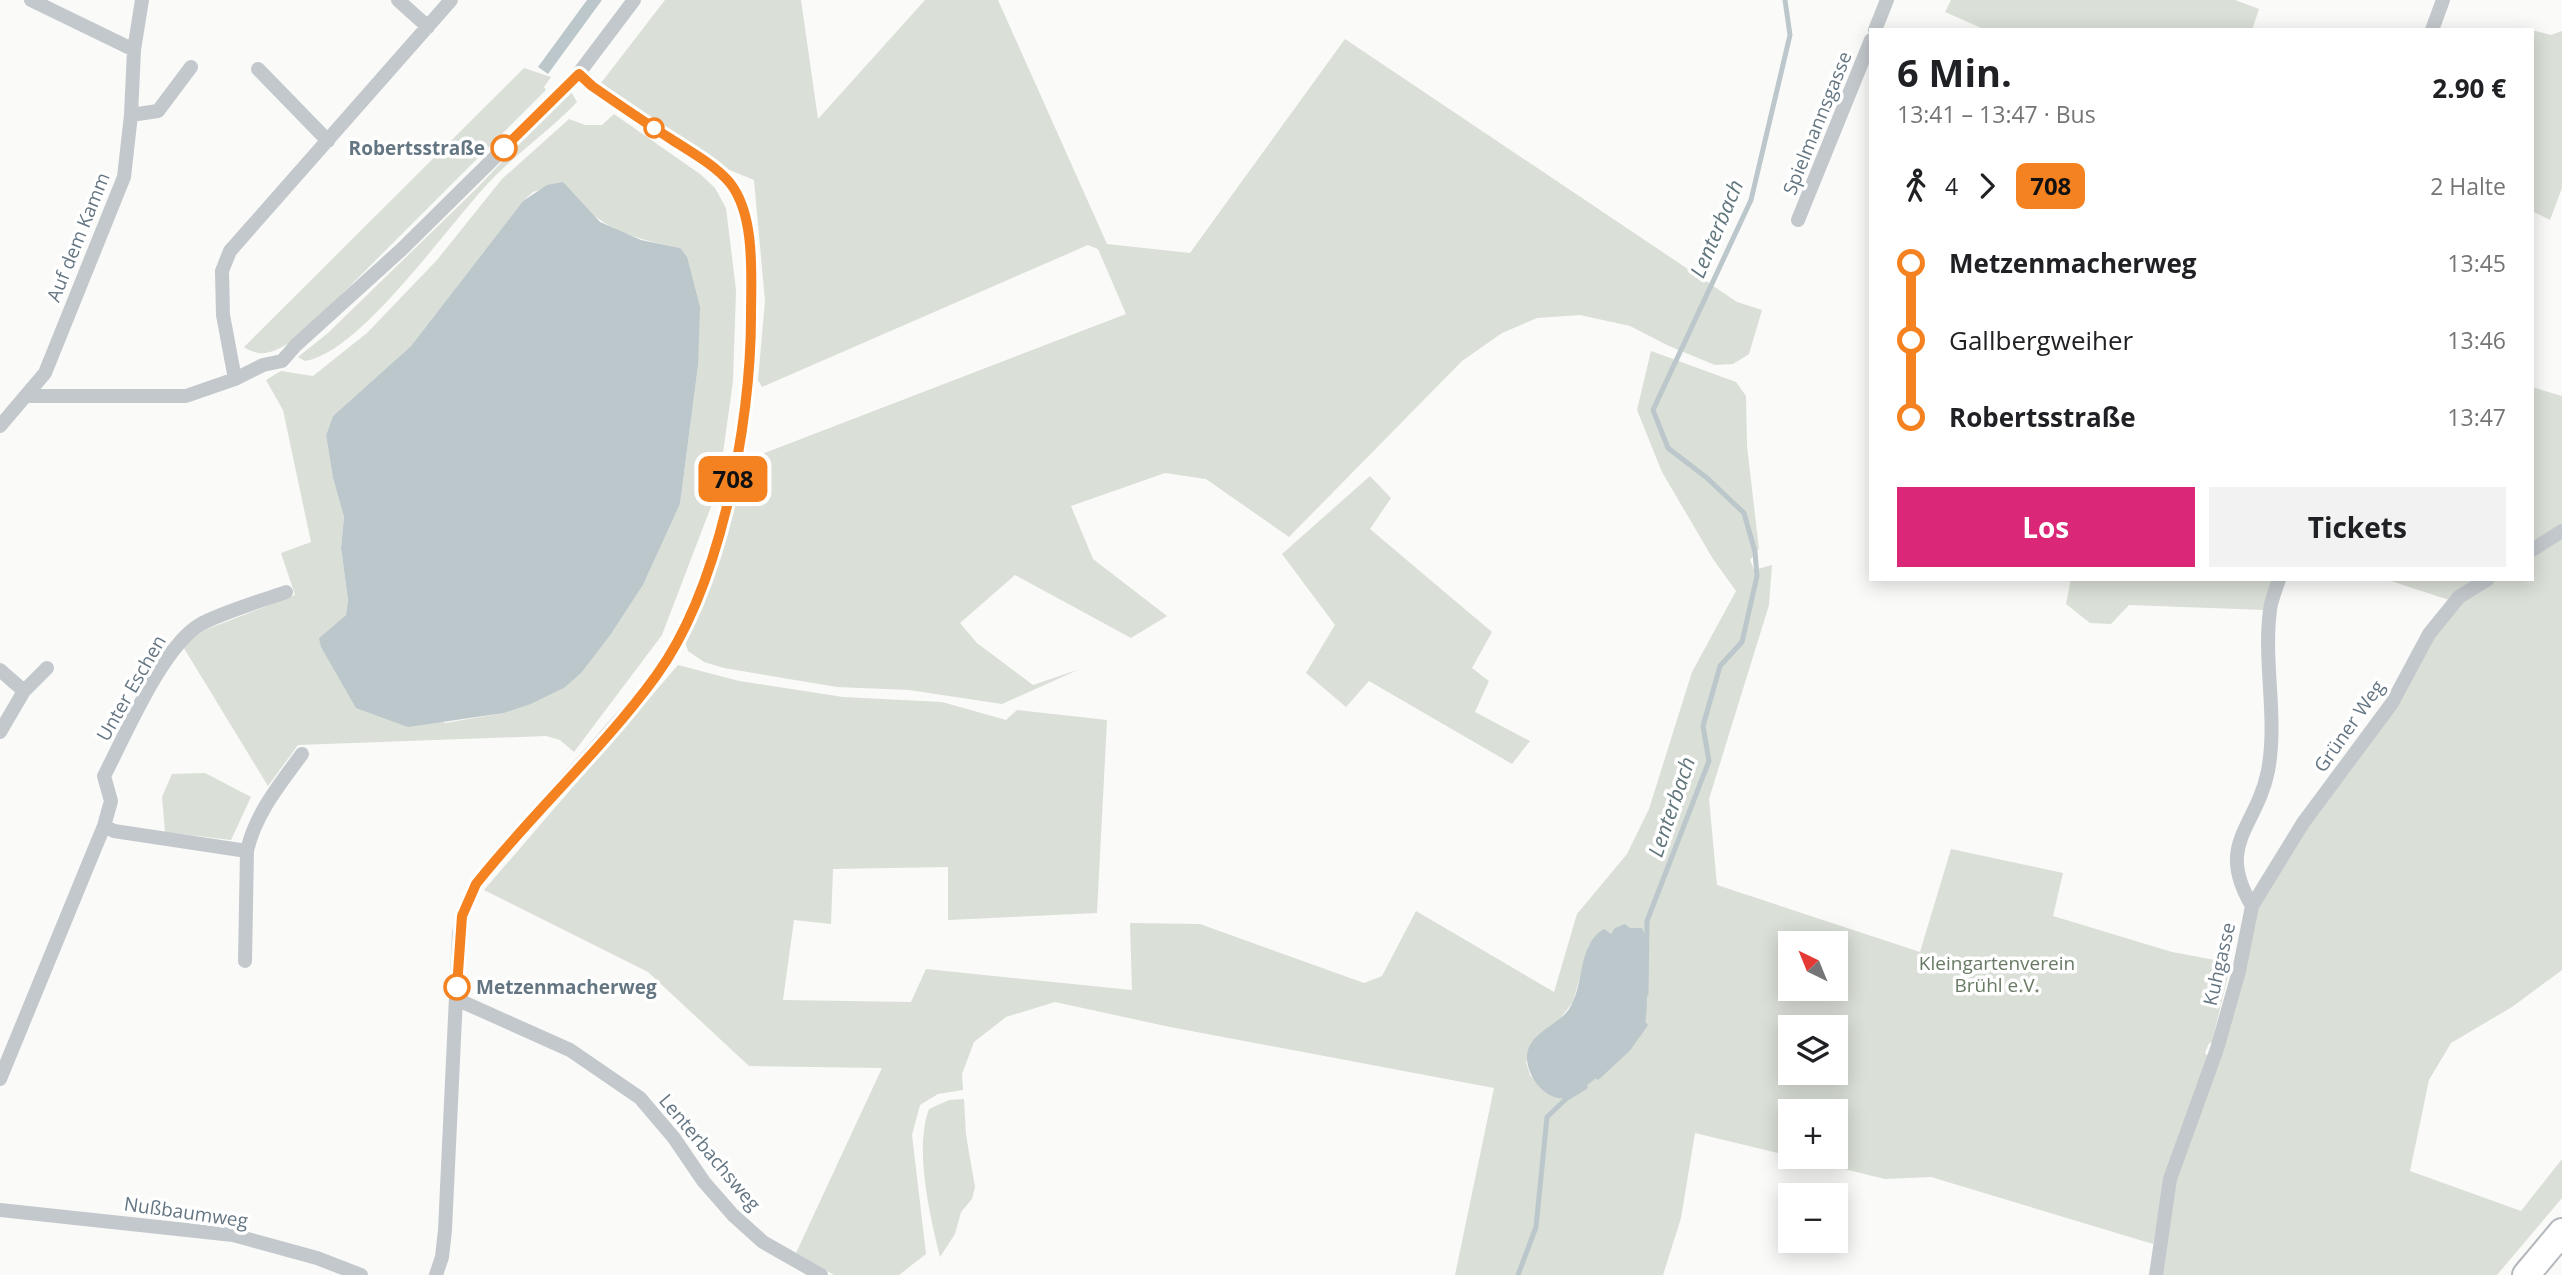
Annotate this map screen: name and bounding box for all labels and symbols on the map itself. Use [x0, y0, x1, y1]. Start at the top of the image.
street label: Spielmannsgasse [1776, 47, 1858, 199]
unlabelled marker [644, 118, 664, 138]
place label: Robertsstraße [349, 135, 485, 161]
marker: Robertsstraße [491, 135, 517, 161]
street label: Auf dem Kamm [40, 169, 116, 305]
water label: Lenterbach [1683, 175, 1749, 282]
line badge: 708 [693, 456, 773, 502]
street label: Unter Eschen [90, 630, 172, 746]
street label: Grüner Weg [2308, 675, 2390, 777]
water label: Lenterbach [1641, 753, 1701, 860]
street label: Kuhgasse [2197, 920, 2241, 1008]
north arrow [1778, 931, 1848, 1001]
park label: Kleingartenverein Brühl e.V. [1919, 950, 2075, 998]
marker: Metzenmacherweg [444, 974, 470, 1000]
place label: Metzenmacherweg [476, 974, 657, 1000]
street label: Lenterbachsweg [653, 1088, 767, 1216]
street label: Nußbaumweg [122, 1190, 250, 1234]

